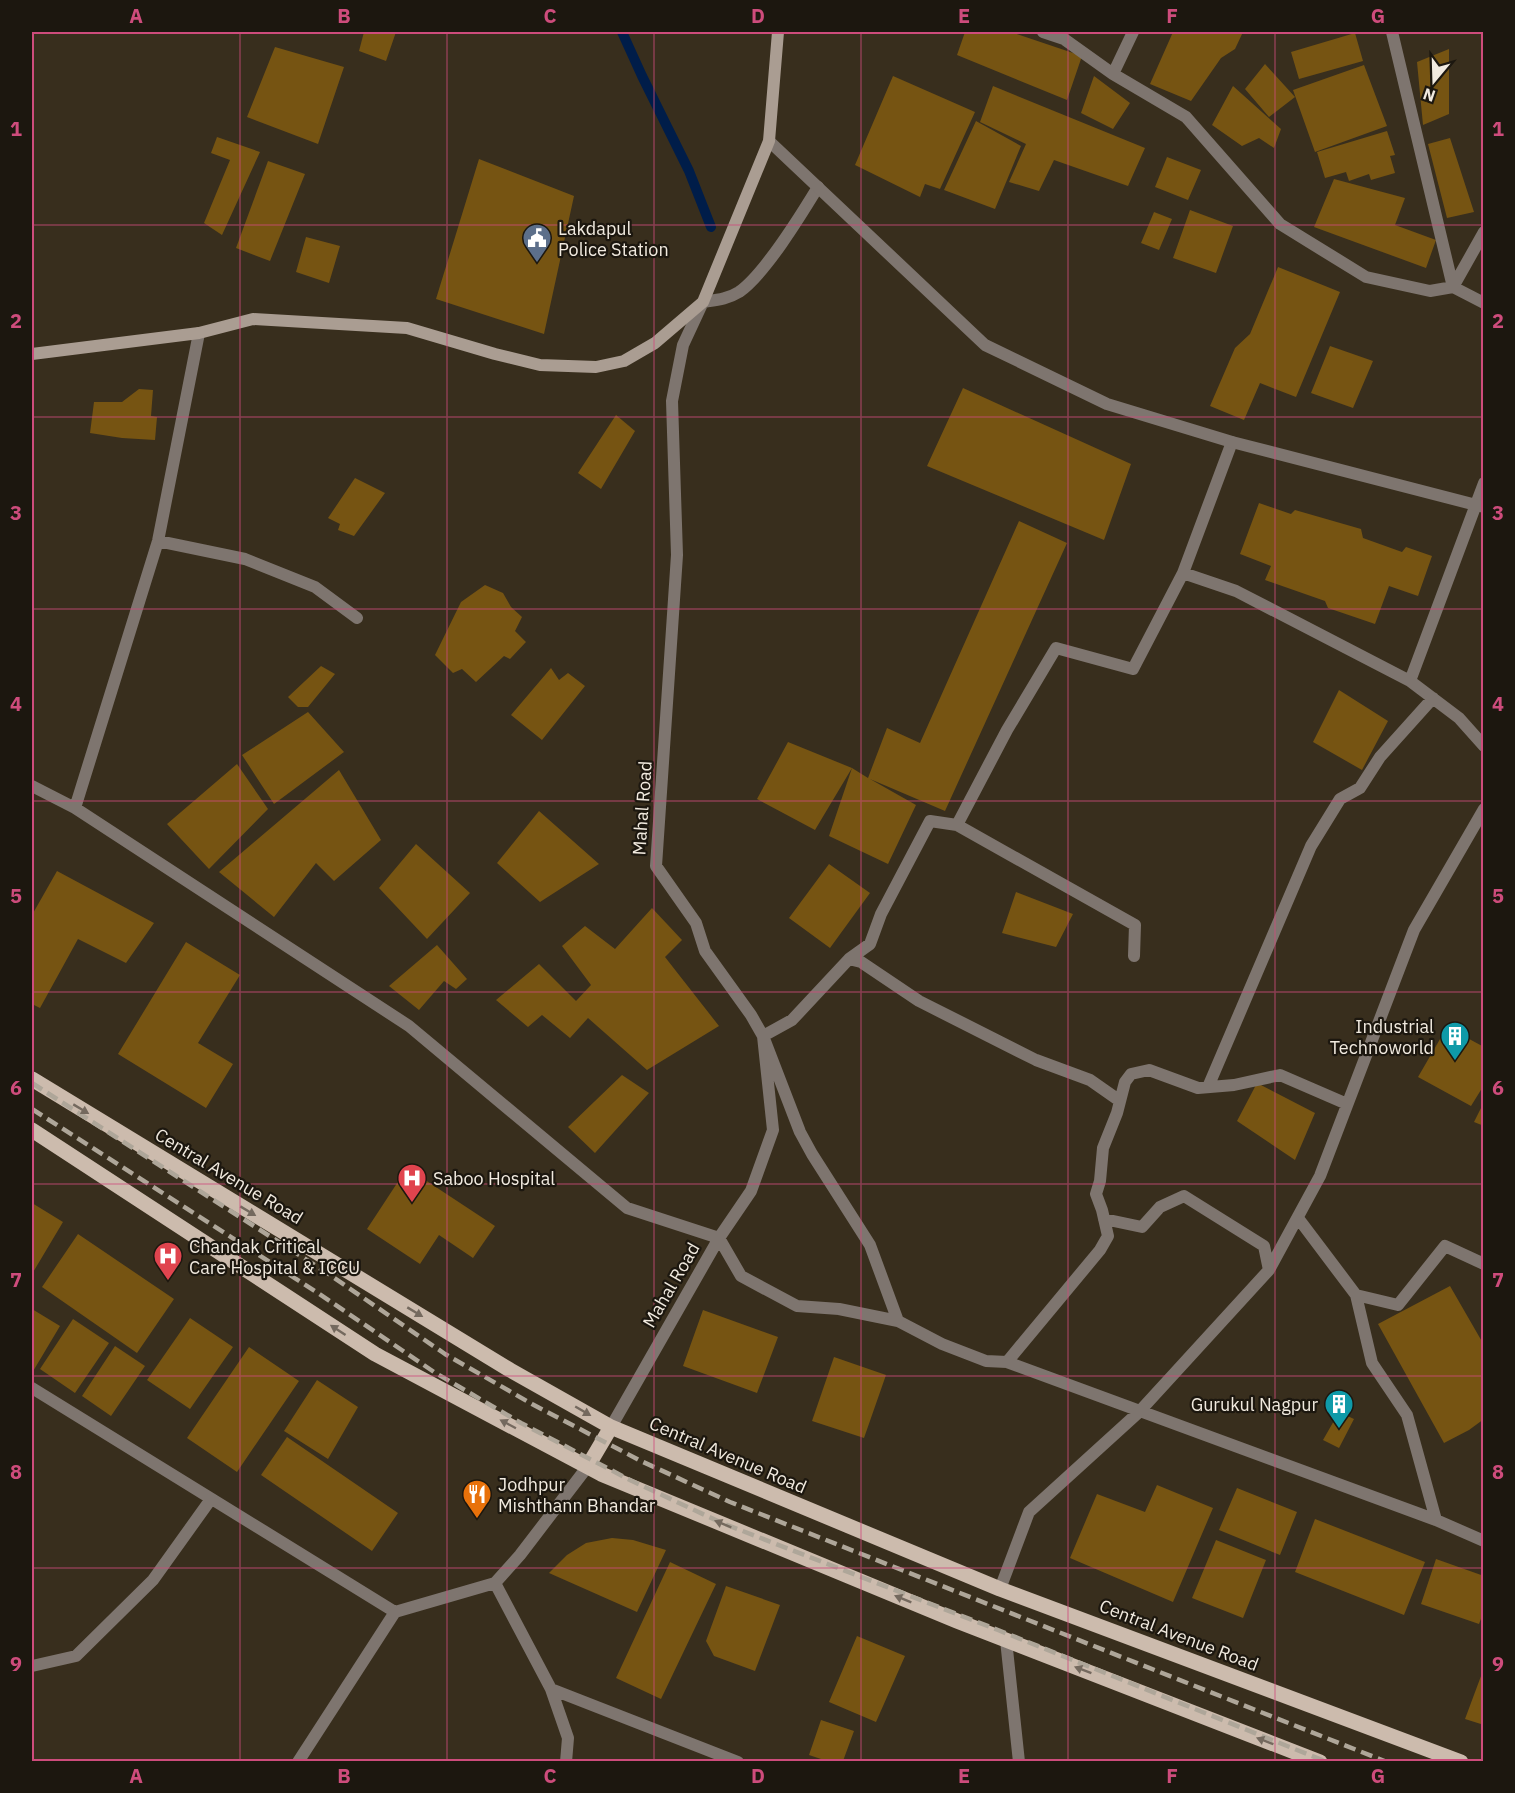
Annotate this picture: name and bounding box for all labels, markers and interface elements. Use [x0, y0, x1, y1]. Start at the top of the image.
text: A [129, 2, 143, 29]
text: B [337, 2, 351, 29]
text: C [543, 2, 557, 29]
text: D [751, 2, 765, 29]
text: E [958, 2, 970, 29]
text: F [1166, 2, 1178, 29]
text: G [1371, 2, 1385, 29]
north arrow [1404, 51, 1464, 111]
text: N [1420, 84, 1438, 107]
text: 1 [10, 115, 22, 142]
text: 1 [1492, 115, 1504, 142]
place label: Lakdapul Police Station [558, 217, 669, 261]
public building icon: Lakdapul Police Station [521, 222, 553, 264]
text: 2 [10, 307, 22, 334]
text: 2 [1492, 307, 1504, 334]
text: 3 [10, 499, 22, 526]
text: 3 [1492, 499, 1504, 526]
text: 4 [10, 690, 22, 717]
text: 4 [1492, 690, 1504, 717]
street label: Mahal Road [627, 760, 657, 856]
text: 5 [10, 882, 22, 909]
text: 5 [1492, 882, 1504, 909]
place label: Industrial Technoworld [1330, 1015, 1434, 1059]
building icon: Industrial Technoworld [1439, 1020, 1471, 1062]
text: 6 [10, 1074, 22, 1101]
text: 6 [1492, 1074, 1504, 1101]
one-way arrow [73, 1104, 90, 1115]
street label: Central Avenue Road [151, 1123, 307, 1229]
hospital icon: Saboo Hospital [396, 1162, 428, 1204]
place label: Saboo Hospital [433, 1167, 555, 1190]
one-way arrow [240, 1205, 256, 1216]
place label: Chandak Critical Care Hospital & ICCU [189, 1235, 360, 1279]
street label: Mahal Road [637, 1238, 705, 1332]
hospital icon: Chandak Critical Care Hospital & ICCU [152, 1240, 184, 1282]
text: 7 [10, 1266, 22, 1293]
text: 7 [1492, 1266, 1504, 1293]
one-way arrow [407, 1307, 423, 1318]
one-way arrow [330, 1324, 346, 1335]
building icon: Gurukul Nagpur [1323, 1388, 1355, 1430]
place label: Gurukul Nagpur [1191, 1393, 1318, 1416]
one-way arrow [574, 1406, 591, 1416]
street label: Central Avenue Road [646, 1411, 810, 1499]
one-way arrow [500, 1419, 517, 1429]
text: 8 [10, 1458, 22, 1485]
text: 8 [1492, 1458, 1504, 1485]
place label: Jodhpur Mishthann Bhandar [498, 1473, 656, 1517]
restaurant icon: Jodhpur Mishthann Bhandar [461, 1478, 493, 1520]
one-way arrow [714, 1519, 732, 1528]
one-way arrow [894, 1594, 912, 1604]
street label: Central Avenue Road [1096, 1594, 1262, 1676]
text: 9 [10, 1650, 22, 1677]
text: 9 [1492, 1650, 1504, 1677]
one-way arrow [1074, 1665, 1092, 1674]
one-way arrow [1256, 1736, 1274, 1745]
text: A [129, 1762, 143, 1789]
text: B [337, 1762, 351, 1789]
text: C [543, 1762, 557, 1789]
text: D [751, 1762, 765, 1789]
text: E [958, 1762, 970, 1789]
text: F [1166, 1762, 1178, 1789]
text: G [1371, 1762, 1385, 1789]

